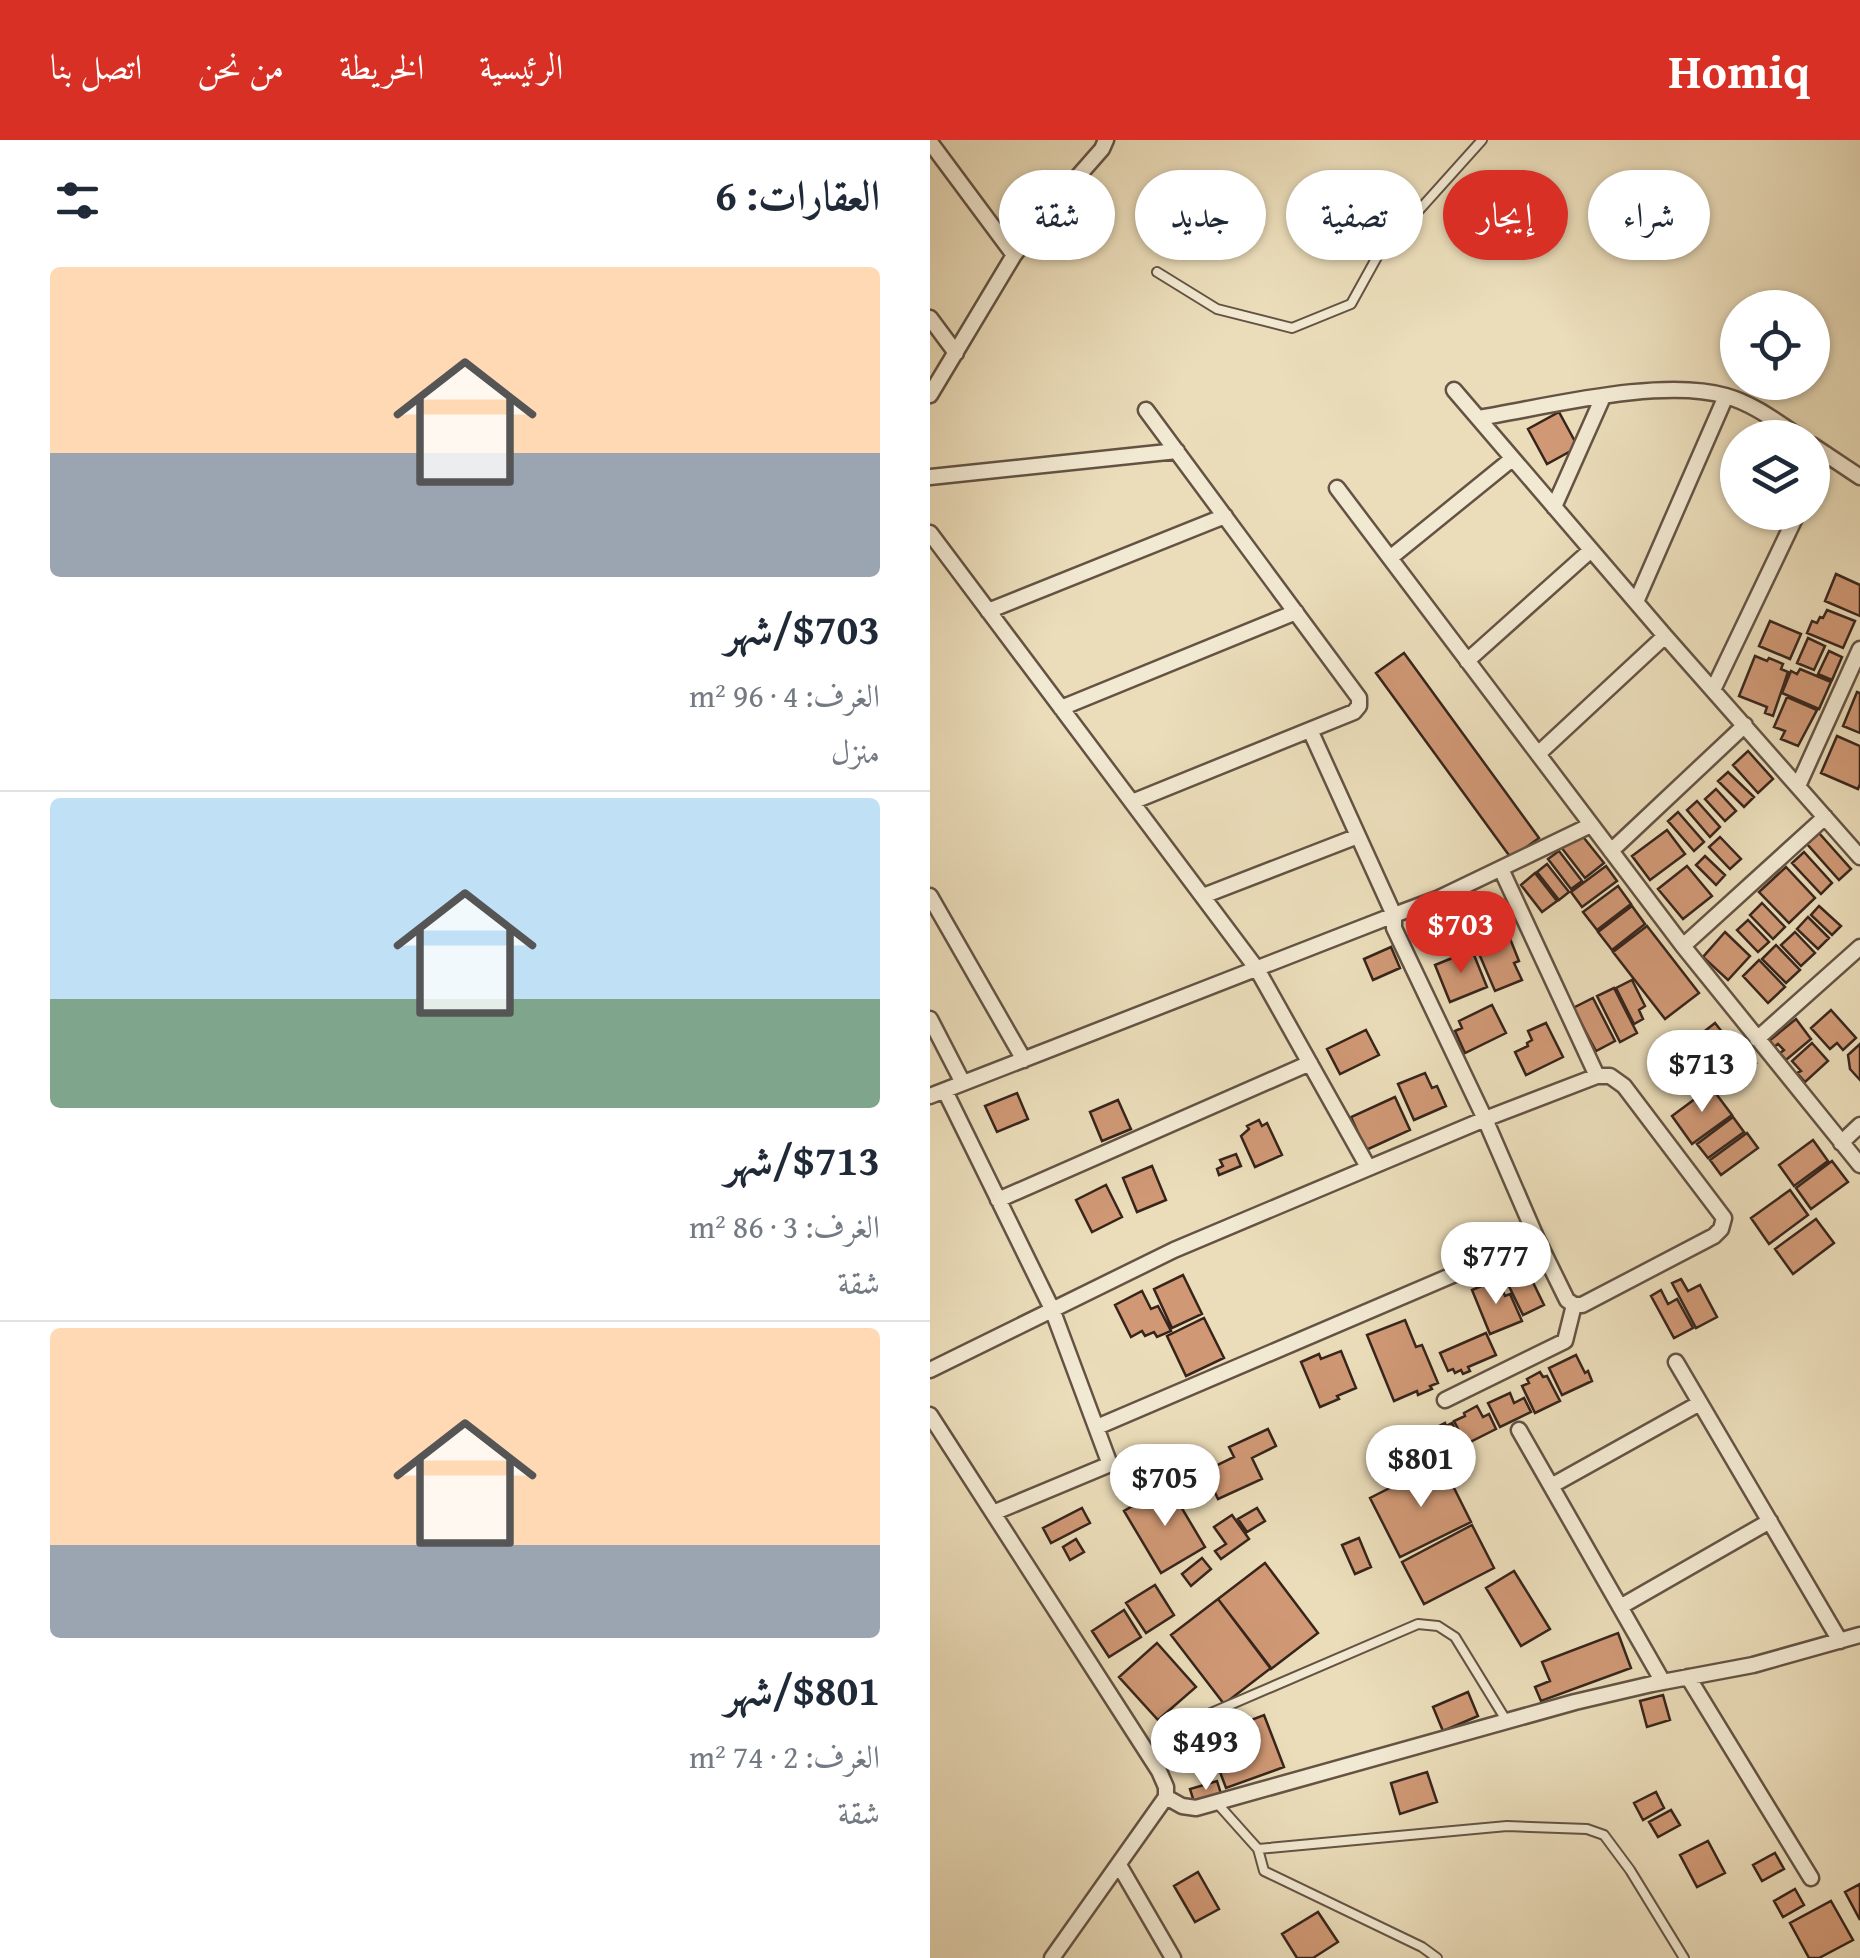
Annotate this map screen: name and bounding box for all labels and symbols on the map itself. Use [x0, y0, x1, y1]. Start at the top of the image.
pin: $703 [1402, 891, 1520, 976]
pin: $713 [1643, 1030, 1761, 1115]
pin: $777 [1437, 1222, 1555, 1307]
pin: $801 [1362, 1425, 1480, 1510]
pin: $705 [1106, 1444, 1224, 1529]
pin: $493 [1147, 1708, 1265, 1793]

